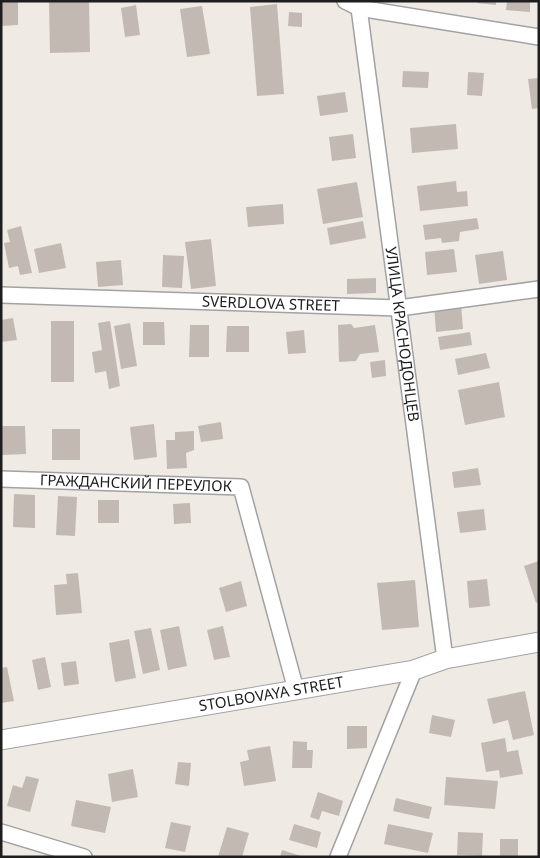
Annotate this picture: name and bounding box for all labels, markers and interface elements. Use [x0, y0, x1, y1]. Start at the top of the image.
street label: УЛИЦА КРАСНОДОНЦЕВ [382, 245, 425, 423]
street label: SVERDLOVA STREET [202, 291, 341, 315]
street label: ГРАЖДАНСКИЙ ПЕРЕУЛОК [40, 469, 233, 496]
street label: STOLBOVAYA STREET [197, 671, 345, 715]

